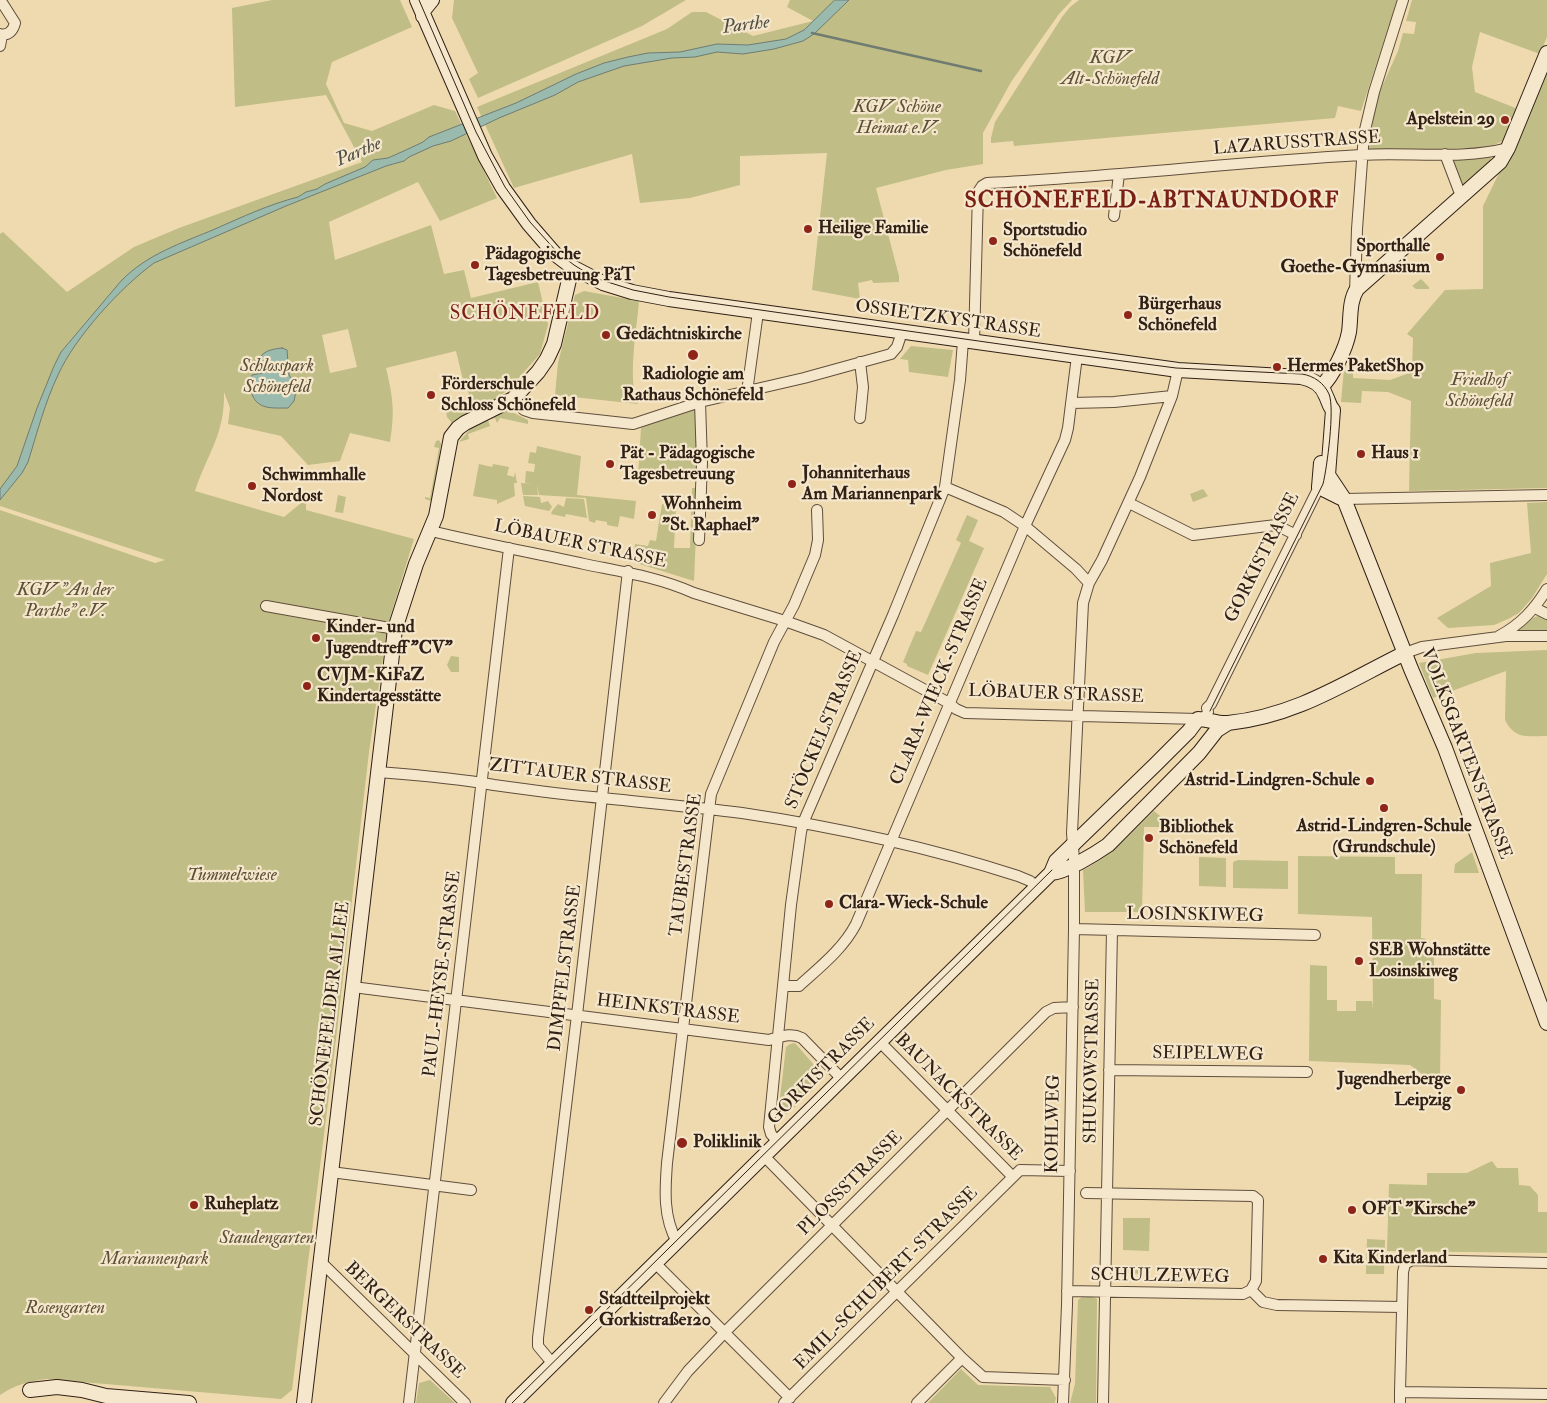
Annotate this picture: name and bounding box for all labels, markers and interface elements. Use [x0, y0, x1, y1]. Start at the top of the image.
water label: Parthe [721, 12, 771, 40]
park label: KGV Alt-Schönefeld [1061, 48, 1159, 90]
park label: KGV Schöne Heimat e.V. [853, 97, 941, 140]
place label: Apelstein 29 [1407, 109, 1495, 131]
marker: Apelstein 29 [1499, 114, 1511, 126]
street label: LAZARUSSTRASSE [1212, 127, 1382, 161]
water label: Parthe [333, 133, 385, 173]
district label: SCHÖNEFELD-ABTNAUNDORF [962, 189, 1342, 215]
place label: Heilige Familie [818, 218, 928, 240]
place label: Sportstudio Schönefeld [1003, 220, 1087, 262]
marker: Heilige Familie [802, 223, 814, 235]
marker: Sportstudio Schönefeld [987, 235, 999, 247]
place label: Sporthalle Goethe-Gymnasium [1280, 236, 1430, 278]
place label: Pädagogische Tagesbetreuung PäT [485, 244, 635, 286]
marker: Sporthalle Goethe-Gymnasium [1434, 251, 1446, 263]
marker: Pädagogische Tagesbetreuung PäT [469, 259, 481, 271]
place label: Bürgerhaus Schönefeld [1138, 294, 1221, 336]
street label: OSSIETZKYSTRASSE [854, 296, 1042, 344]
district label: SCHÖNEFELD [448, 304, 602, 326]
marker: Bürgerhaus Schönefeld [1122, 309, 1134, 321]
place label: Gedächtniskirche [616, 324, 742, 346]
marker: Gedächtniskirche [600, 329, 612, 341]
marker: Radiologie am Rathaus Schönefeld [686, 348, 700, 362]
park label: Schlosspark Schönefeld [240, 356, 314, 398]
place label: Hermes PaketShop [1287, 356, 1424, 378]
marker: Hermes PaketShop [1271, 361, 1283, 373]
place label: Radiologie am Rathaus Schönefeld [622, 364, 764, 406]
park label: Friedhof Schönefeld [1446, 370, 1512, 412]
place label: Förderschule Schloss Schönefeld [441, 374, 576, 416]
marker: Förderschule Schloss Schönefeld [425, 389, 437, 401]
place label: Pät - Pädagogische Tagesbetreuung [620, 443, 755, 486]
place label: Haus 1 [1371, 443, 1419, 465]
marker: Haus 1 [1355, 448, 1367, 460]
marker: Pät - Pädagogische Tagesbetreuung [604, 458, 616, 470]
place label: Johanniterhaus Am Mariannenpark [802, 463, 942, 506]
place label: Schwimmhalle Nordost [262, 465, 366, 508]
marker: Johanniterhaus Am Mariannenpark [786, 478, 798, 490]
marker: Schwimmhalle Nordost [246, 480, 258, 492]
street label: GORKISTRASSE [1221, 489, 1305, 627]
place label: Wohnheim "St. Raphael" [662, 494, 759, 536]
marker: Wohnheim "St. Raphael" [646, 509, 658, 521]
street label: LÖBAUER STRASSE [492, 516, 668, 574]
street label: CLARA-WIECK-STRASSE [887, 575, 993, 789]
park label: KGV "An der Parthe" e.V. [17, 580, 113, 622]
place label: Kinder- und Jugendtreff "CV" [326, 617, 453, 660]
marker: Kinder- und Jugendtreff "CV" [310, 632, 322, 644]
street label: VOLKSGARTENSTRASSE [1415, 645, 1515, 863]
street label: STÖCKELSTRASSE [782, 647, 868, 813]
place label: CVJM-KiFaZ Kindertagesstätte [317, 665, 441, 708]
marker: CVJM-KiFaZ Kindertagesstätte [301, 680, 313, 692]
street label: LÖBAUER STRASSE [968, 681, 1144, 709]
street label: ZITTAUER STRASSE [488, 755, 672, 799]
place label: Astrid-Lindgren-Schule [1185, 770, 1360, 792]
marker: Astrid-Lindgren-Schule [1364, 775, 1376, 787]
street label: TAUBESTRASSE [666, 792, 708, 938]
marker: Astrid-Lindgren-Schule (Grundschule) [1378, 802, 1390, 814]
place label: Astrid-Lindgren-Schule (Grundschule) [1296, 816, 1472, 859]
place label: Bibliothek Schönefeld [1159, 817, 1238, 860]
marker: Bibliothek Schönefeld [1143, 832, 1155, 844]
park label: Tummelwiese [187, 865, 277, 887]
street label: PAUL-HEYSE-STRASSE [420, 869, 466, 1079]
street label: DIMPFELSTRASSE [545, 883, 587, 1053]
place label: Clara-Wieck-Schule [839, 893, 988, 915]
marker: Clara-Wieck-Schule [823, 898, 835, 910]
street label: SCHÖNEFELDER ALLEE [307, 900, 355, 1128]
street label: LOSINSKIWEG [1126, 904, 1264, 928]
place label: SEB Wohnstätte Losinskiweg [1369, 940, 1490, 982]
marker: SEB Wohnstätte Losinskiweg [1353, 955, 1365, 967]
street label: SHUKOWSTRASSE [1081, 978, 1105, 1144]
street label: HEINKSTRASSE [595, 990, 741, 1030]
street label: GORKISTRASSE [764, 1014, 880, 1130]
street label: BAUNACKSTRASSE [890, 1030, 1026, 1166]
street label: SEIPELWEG [1152, 1043, 1264, 1067]
place label: Jugendherberge Leipzig [1337, 1069, 1451, 1112]
street label: KOHLWEG [1042, 1074, 1066, 1174]
marker: Jugendherberge Leipzig [1455, 1084, 1467, 1096]
street label: PLOSSSTRASSE [794, 1127, 908, 1241]
place label: Poliklinik [693, 1132, 762, 1154]
marker: Poliklinik [675, 1136, 689, 1150]
street label: EMIL-SCHUBERT-STRASSE [791, 1183, 983, 1375]
place label: Ruheplatz [204, 1194, 279, 1216]
marker: Ruheplatz [188, 1199, 200, 1211]
place label: OFT "Kirsche" [1362, 1199, 1476, 1221]
marker: OFT "Kirsche" [1346, 1204, 1358, 1216]
park label: Staudengarten [220, 1228, 314, 1250]
place label: Kita Kinderland [1333, 1248, 1447, 1270]
park label: Mariannenpark [101, 1249, 209, 1271]
marker: Kita Kinderland [1317, 1253, 1329, 1265]
street label: BERGERSTRASSE [339, 1258, 469, 1384]
street label: SCHULZEWEG [1090, 1265, 1230, 1289]
place label: Stadtteilprojekt Gorkistraße120 [599, 1289, 711, 1332]
park label: Rosengarten [25, 1298, 105, 1320]
marker: Stadtteilprojekt Gorkistraße120 [583, 1304, 595, 1316]

